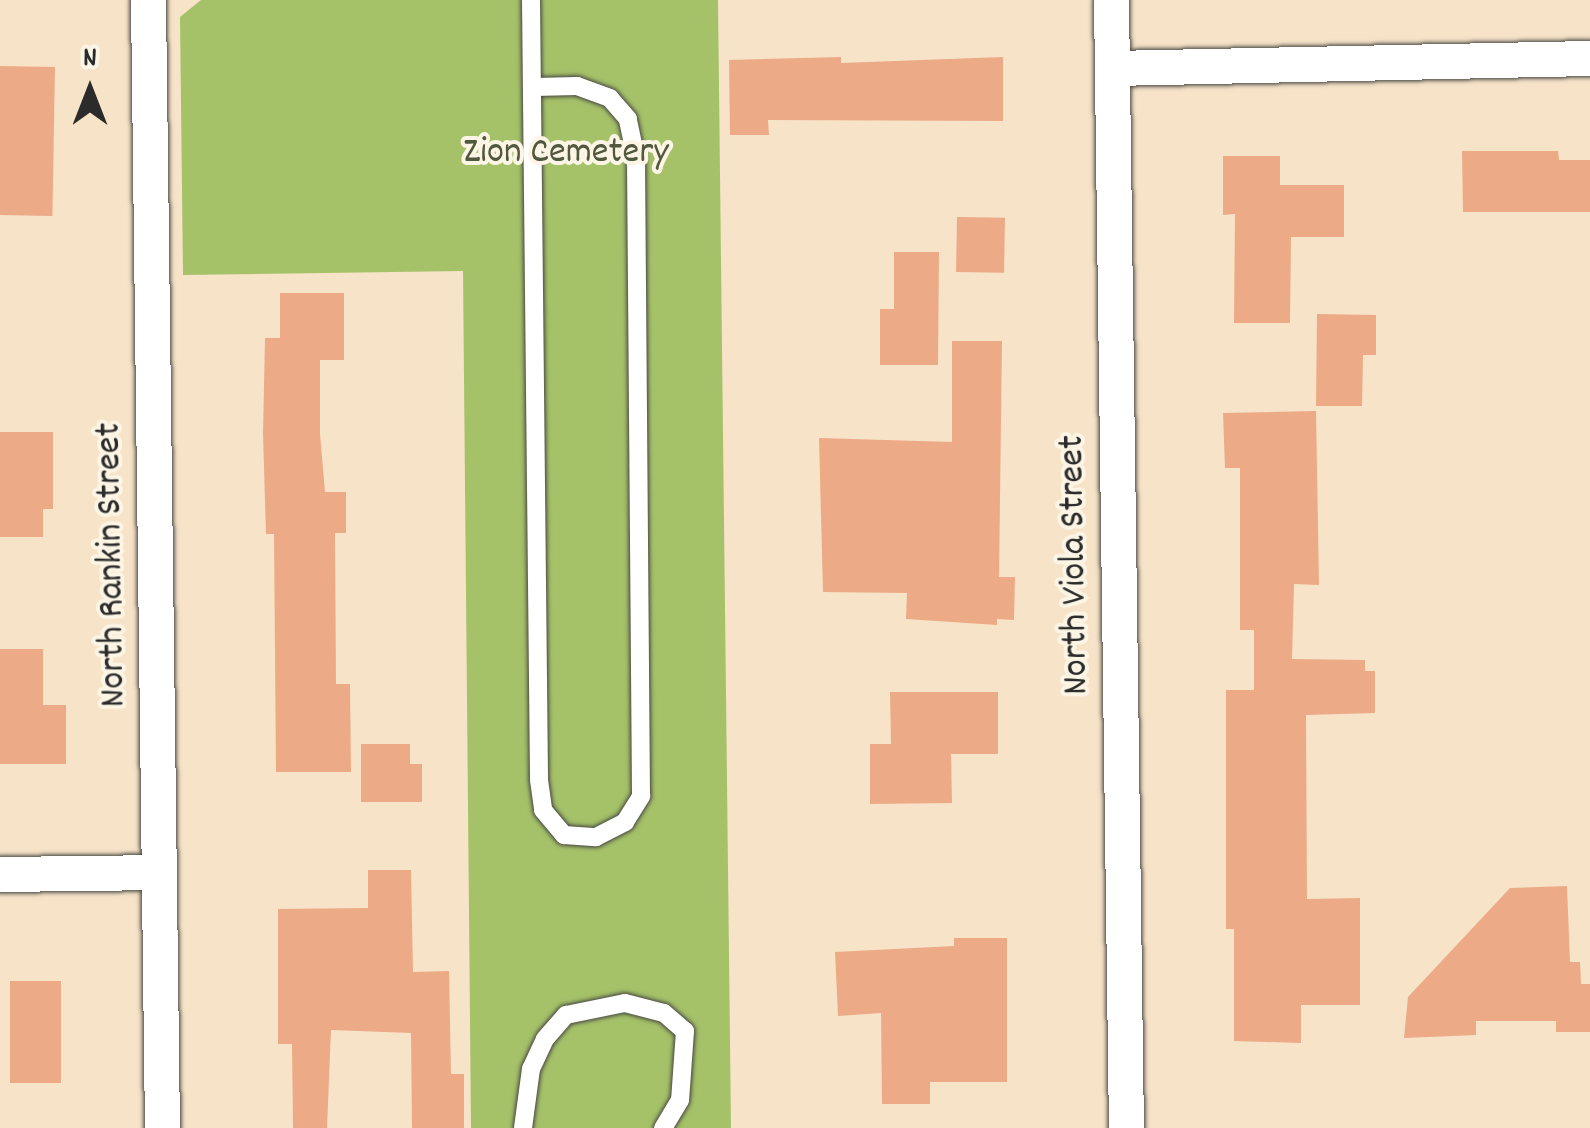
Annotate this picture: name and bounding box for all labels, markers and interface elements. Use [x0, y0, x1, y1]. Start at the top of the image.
north arrow [40, 40, 140, 140]
text: N [83, 40, 97, 80]
park label: Zion Cemetery [463, 131, 669, 177]
street label: North Rankin Street [88, 422, 138, 708]
street label: North Viola Street [1051, 435, 1101, 695]

